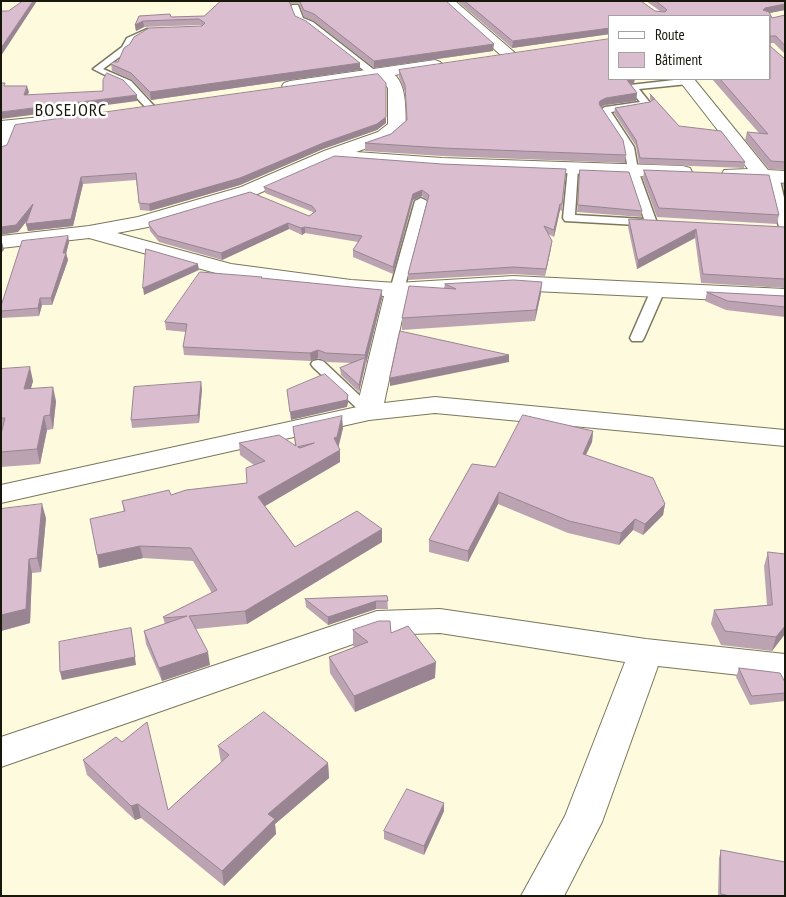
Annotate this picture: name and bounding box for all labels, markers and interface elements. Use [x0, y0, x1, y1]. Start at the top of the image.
legend [608, 15, 771, 80]
text: Route [655, 25, 685, 44]
text: Bâtiment [655, 50, 702, 69]
district label: BOSEJORC [34, 100, 108, 122]

